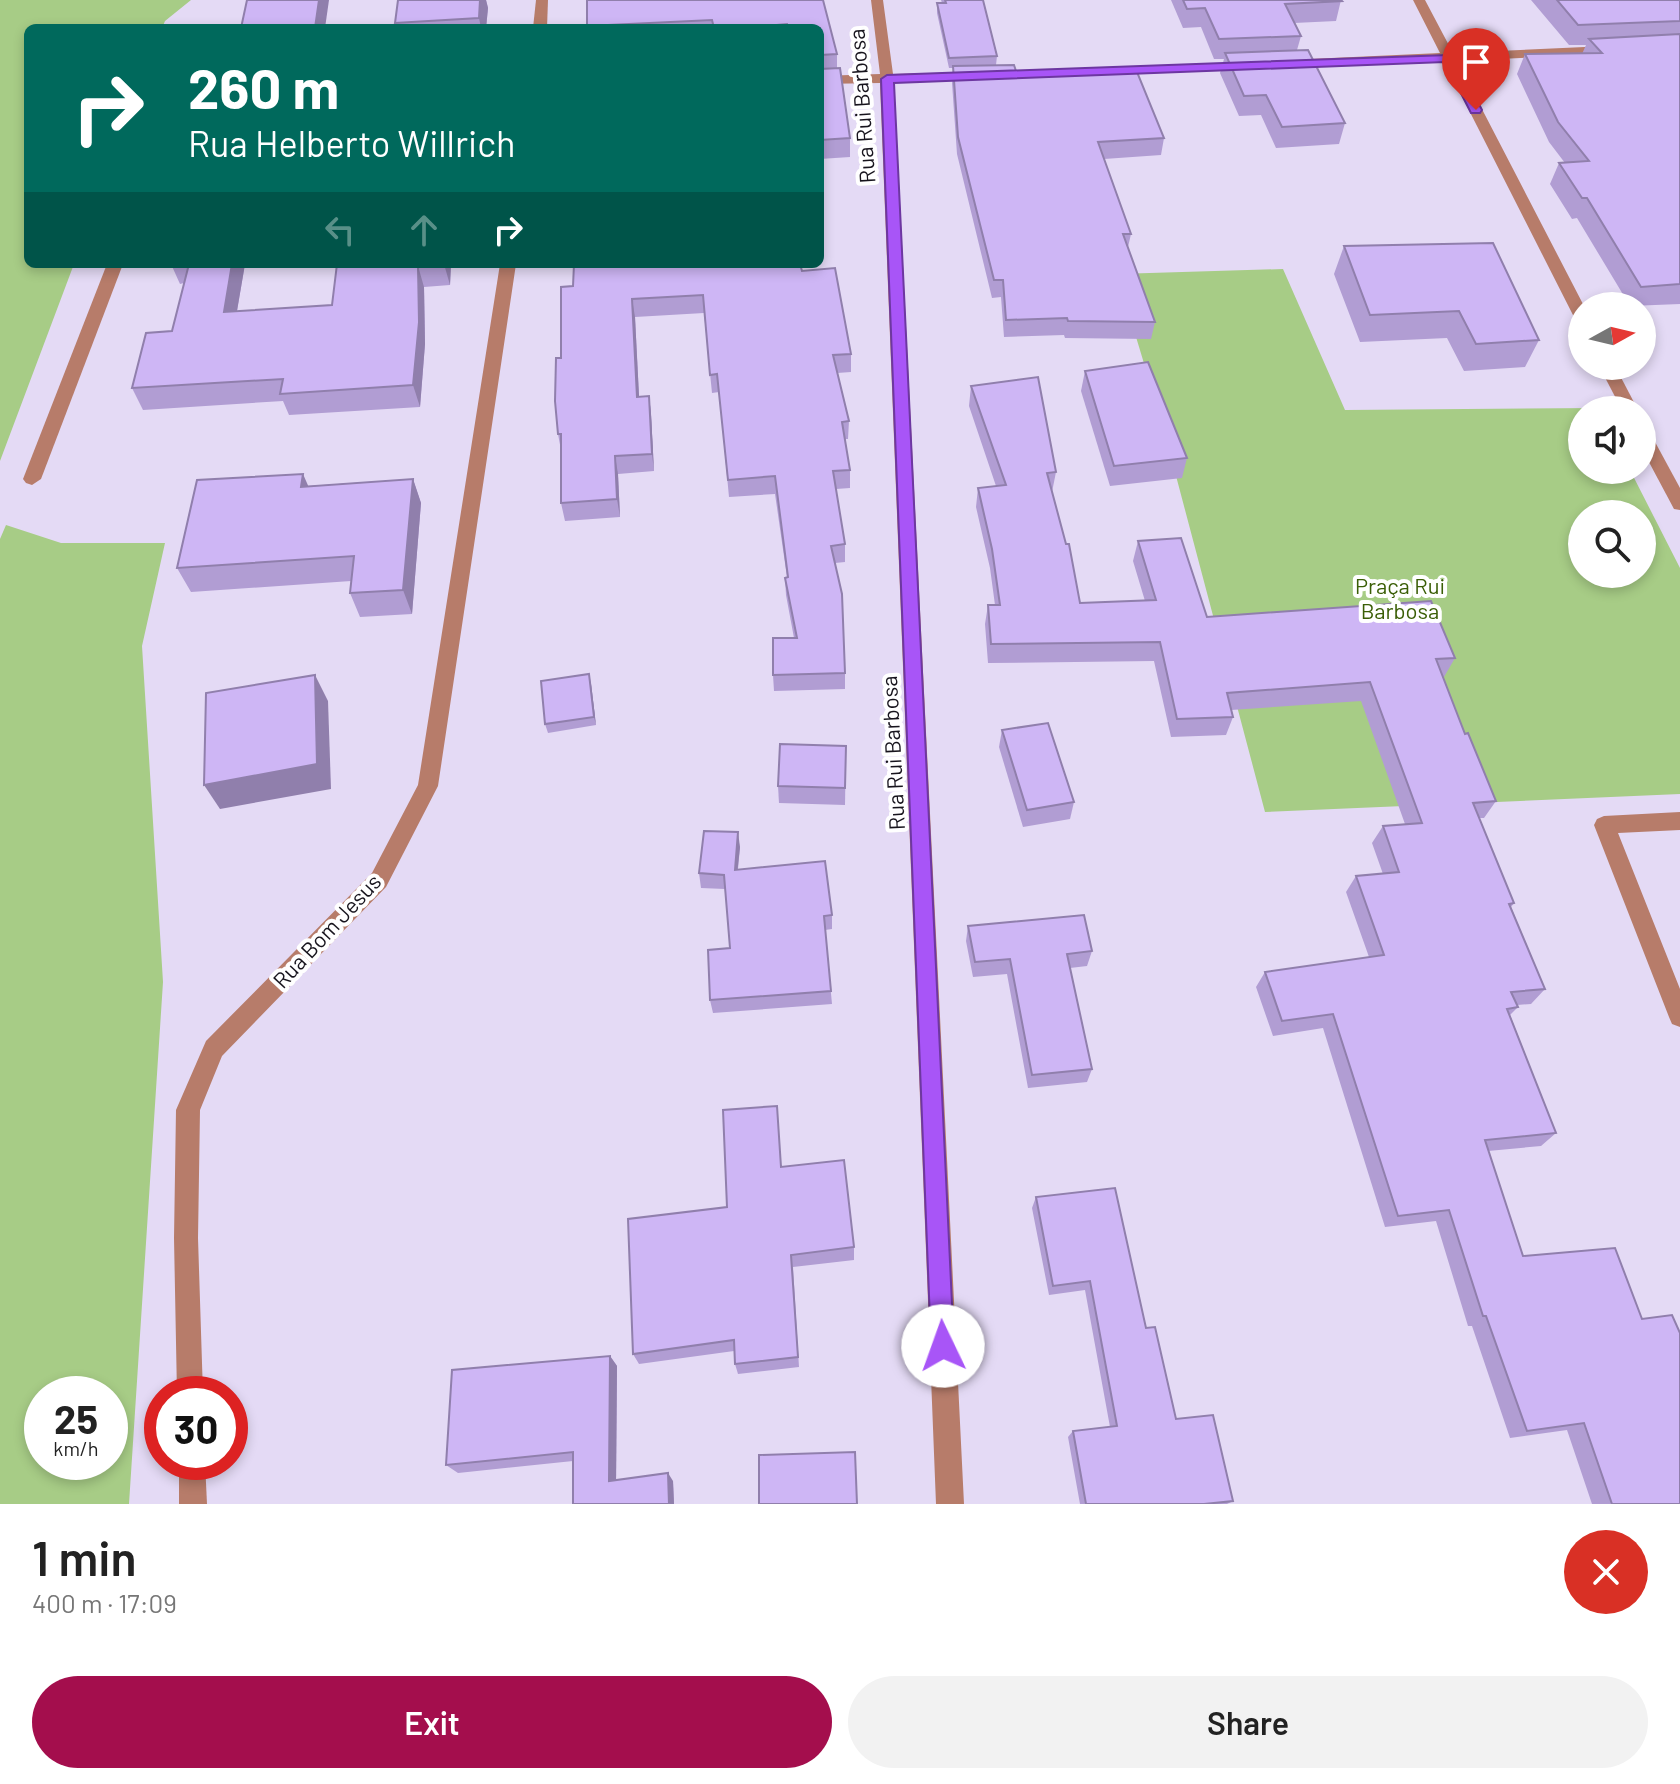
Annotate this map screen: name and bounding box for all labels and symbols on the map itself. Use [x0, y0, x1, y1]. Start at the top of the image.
street label: Rua Rui Barbosa [843, 28, 879, 184]
pin [1442, 28, 1510, 110]
north arrow [1568, 292, 1656, 380]
park label: Praça Rui Barbosa [1355, 572, 1445, 623]
street label: Rua Rui Barbosa [875, 675, 909, 831]
street label: Rua Bom Jesus [267, 868, 386, 993]
position arrow [901, 1304, 985, 1388]
speed limit sign: 30 [144, 1376, 248, 1480]

